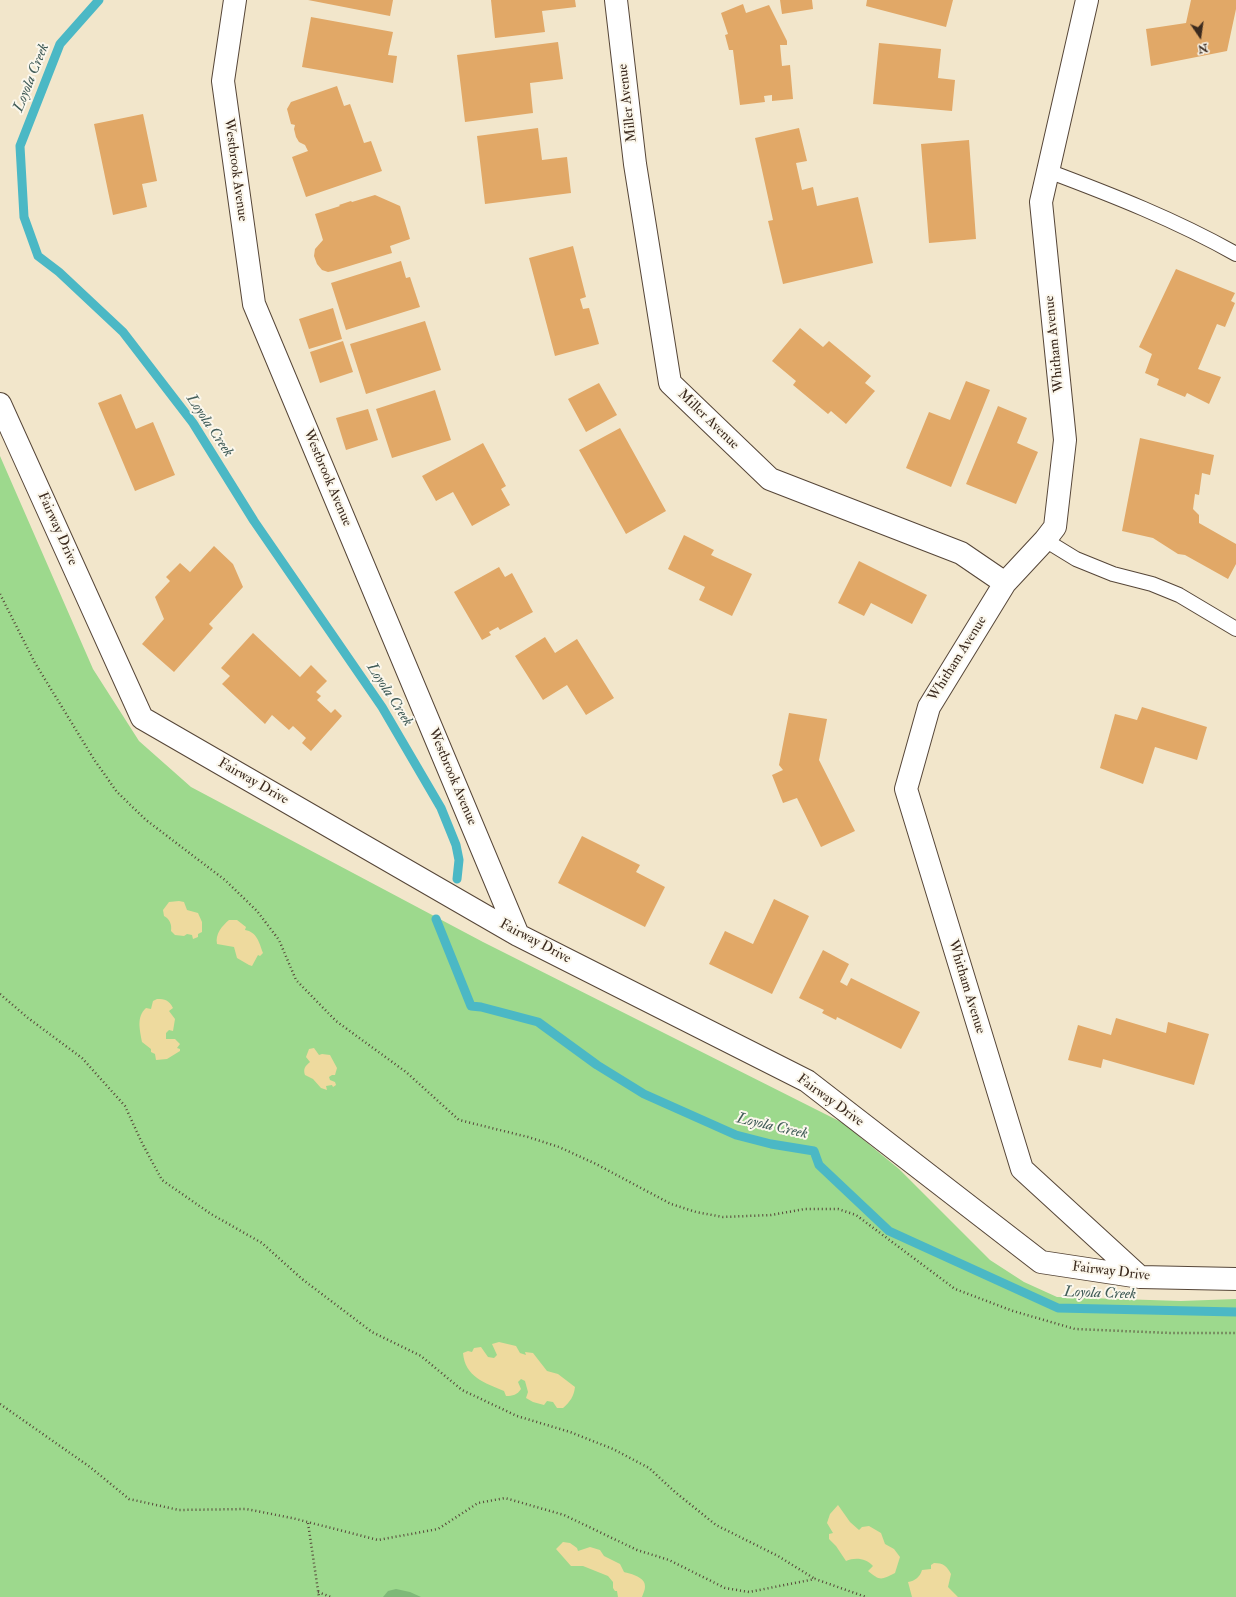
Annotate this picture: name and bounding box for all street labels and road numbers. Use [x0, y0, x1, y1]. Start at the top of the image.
street label: Miller Avenue [615, 63, 641, 143]
street label: Westbrook Avenue [219, 117, 251, 223]
street label: Whitham Avenue [1042, 295, 1068, 393]
street label: Miller Avenue [674, 387, 742, 453]
street label: Westbrook Avenue [299, 427, 355, 529]
street label: Fairway Drive [33, 490, 81, 568]
street label: Whitham Avenue [925, 613, 991, 705]
street label: Westbrook Avenue [424, 726, 480, 828]
street label: Fairway Drive [215, 755, 291, 809]
street label: Fairway Drive [496, 916, 574, 968]
street label: Whitham Avenue [944, 938, 988, 1036]
street label: Fairway Drive [793, 1071, 867, 1131]
street label: Fairway Drive [1071, 1259, 1151, 1285]

